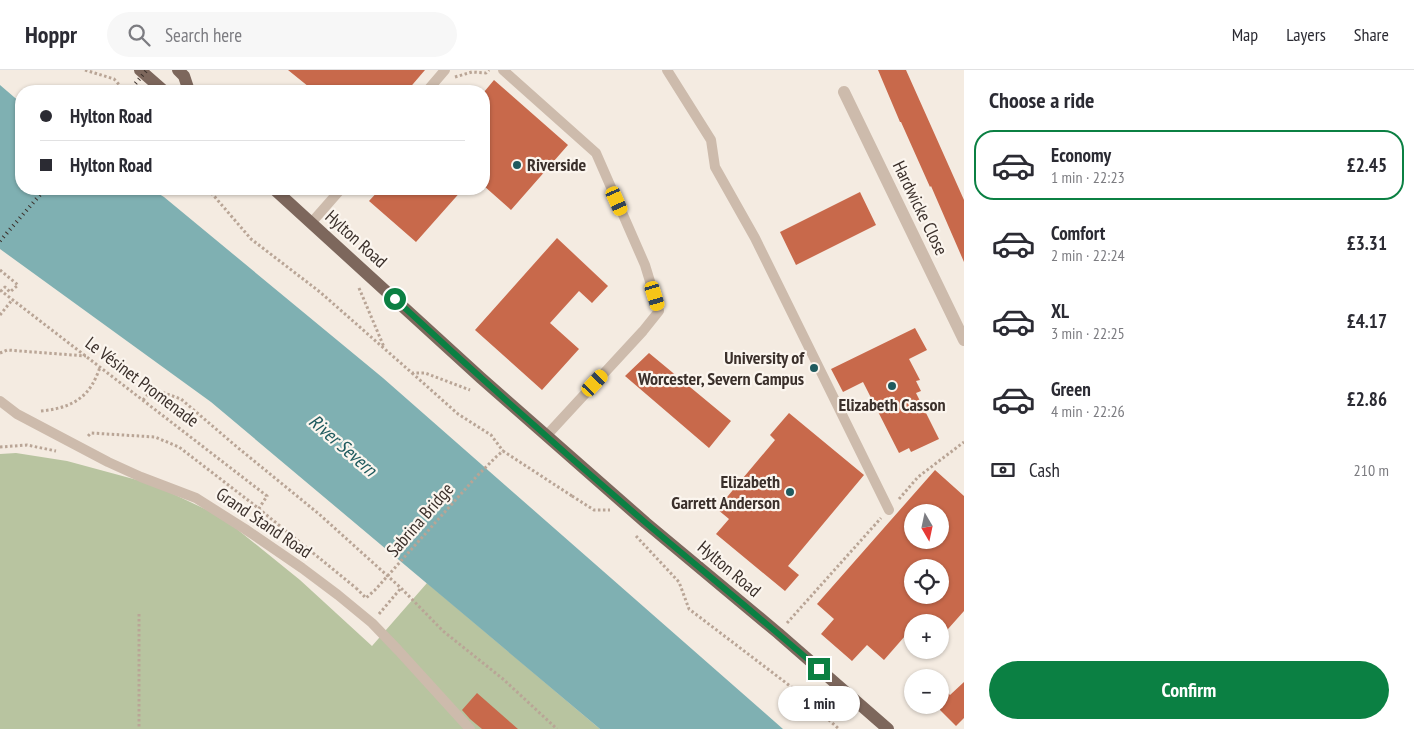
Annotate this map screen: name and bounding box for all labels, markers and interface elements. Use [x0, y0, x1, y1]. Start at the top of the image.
search box [107, 12, 457, 57]
text: Hoppr [25, 19, 77, 50]
icon: search [125, 21, 153, 49]
text: Search here [165, 23, 242, 47]
text: Map [1232, 23, 1258, 46]
text: Layers [1286, 23, 1326, 46]
text: Share [1354, 23, 1389, 46]
text: Choose a ride [989, 86, 1094, 114]
text: Hylton Road [70, 104, 152, 128]
icon: car [991, 143, 1036, 188]
text: Economy [1051, 143, 1111, 167]
text: Hylton Road [70, 153, 152, 177]
place label: Riverside [527, 153, 587, 176]
text: £2.45 [1347, 153, 1387, 177]
street label: Hardwicke Close [888, 157, 953, 259]
marker: Riverside [511, 159, 523, 171]
text: 1 min · 22:23 [1051, 167, 1125, 187]
car [604, 184, 629, 218]
street label: Hylton Road [321, 205, 392, 272]
icon: car [991, 221, 1036, 266]
text: Comfort [1051, 221, 1105, 245]
text: £3.31 [1347, 231, 1387, 255]
text: 2 min · 22:24 [1051, 245, 1125, 265]
car [643, 279, 666, 313]
route start [384, 288, 406, 310]
icon: car [991, 299, 1036, 344]
text: XL [1051, 299, 1069, 323]
text: £4.17 [1347, 309, 1387, 333]
text: 3 min · 22:25 [1051, 323, 1125, 343]
street label: Le Vésinet Promenade [81, 331, 204, 432]
place label: University of Worcester, Severn Campus [637, 346, 805, 390]
marker: University of Worcester, Severn Campus [808, 362, 820, 374]
car [579, 367, 610, 399]
icon: car [991, 377, 1036, 422]
text: Green [1051, 377, 1091, 401]
marker: Elizabeth Casson [886, 380, 898, 392]
text: £2.86 [1347, 387, 1387, 411]
place label: Elizabeth Casson [838, 393, 946, 416]
text: 4 min · 22:26 [1051, 401, 1125, 421]
water label: River Severn [304, 409, 383, 482]
icon: cash [989, 456, 1017, 484]
text: Cash [1029, 458, 1060, 482]
text: 210 m [1354, 460, 1389, 480]
place label: Elizabeth Garrett Anderson [671, 470, 780, 514]
street label: Sabrina Bridge [381, 478, 458, 561]
street label: Grand Stand Road [212, 482, 317, 563]
marker: Elizabeth Garrett Anderson [784, 486, 796, 498]
north arrow [904, 504, 949, 549]
map controls [904, 504, 949, 714]
street label: Hylton Road [693, 536, 766, 602]
button: locate [904, 559, 949, 604]
button: + [904, 614, 949, 659]
route end [808, 658, 830, 680]
button: Confirm [989, 661, 1389, 719]
button: − [904, 669, 949, 714]
callout: 1 min [778, 686, 860, 722]
text: 1 min [803, 693, 835, 713]

